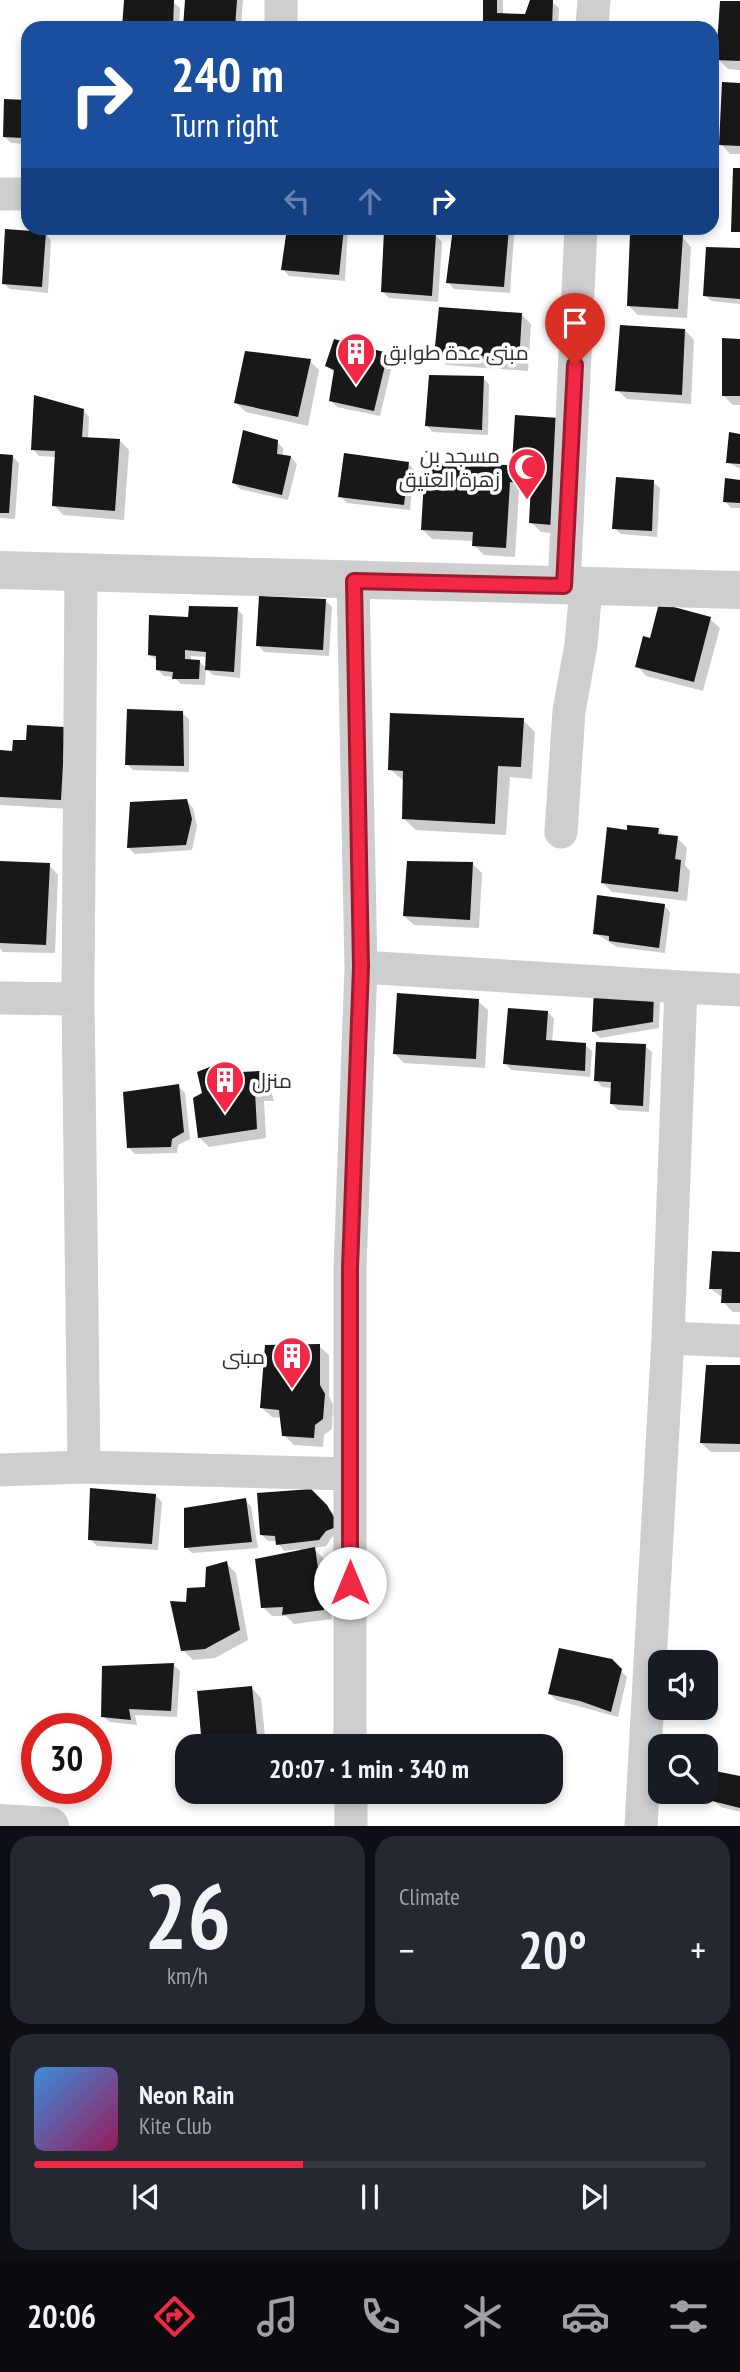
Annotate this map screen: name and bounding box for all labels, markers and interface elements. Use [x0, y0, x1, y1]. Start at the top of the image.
text: 240 m [171, 42, 284, 106]
icon: right [56, 49, 147, 140]
text: Turn right [171, 104, 279, 146]
icon: left [278, 182, 316, 220]
icon: ahead [351, 182, 389, 220]
icon: right [424, 182, 462, 220]
pin [545, 293, 605, 365]
icon: arrive [556, 304, 594, 342]
building icon: مبنى عدة طوابق [335, 331, 377, 386]
place label: مبنى عدة طوابق [383, 339, 529, 366]
place label: مسجد بن زهرة العتيق [399, 442, 500, 493]
mosque icon: مسجد بن زهرة العتيق [506, 446, 548, 501]
building icon: منزل [204, 1059, 246, 1114]
place label: منزل [252, 1067, 292, 1094]
building icon: مبنى [271, 1335, 313, 1390]
place label: مبنى [222, 1343, 265, 1370]
position arrow [313, 1546, 387, 1620]
map controls [648, 1650, 718, 1804]
button: sound [648, 1650, 718, 1720]
speed limit sign: 30 [21, 1713, 112, 1804]
button: search [648, 1734, 718, 1804]
text: 20:07 · 1 min · 340 m [269, 1752, 469, 1785]
text: 26 [144, 1856, 231, 1974]
text: Climate [399, 1882, 460, 1911]
text: 20° [518, 1916, 587, 1983]
text: − [399, 1925, 415, 1974]
text: + [690, 1925, 706, 1974]
text: km/h [167, 1961, 208, 1990]
text: Neon Rain [139, 2078, 234, 2111]
text: Kite Club [139, 2111, 212, 2140]
icon: previous [127, 2178, 165, 2216]
icon: pause [351, 2178, 389, 2216]
icon: next [575, 2178, 613, 2216]
icon: directions [150, 2292, 199, 2341]
icon: music [253, 2292, 302, 2341]
icon: phone [356, 2292, 405, 2341]
icon: climate [458, 2292, 507, 2341]
icon: car [561, 2292, 610, 2341]
icon: filters [664, 2292, 713, 2341]
text: 20:06 [27, 2295, 96, 2337]

